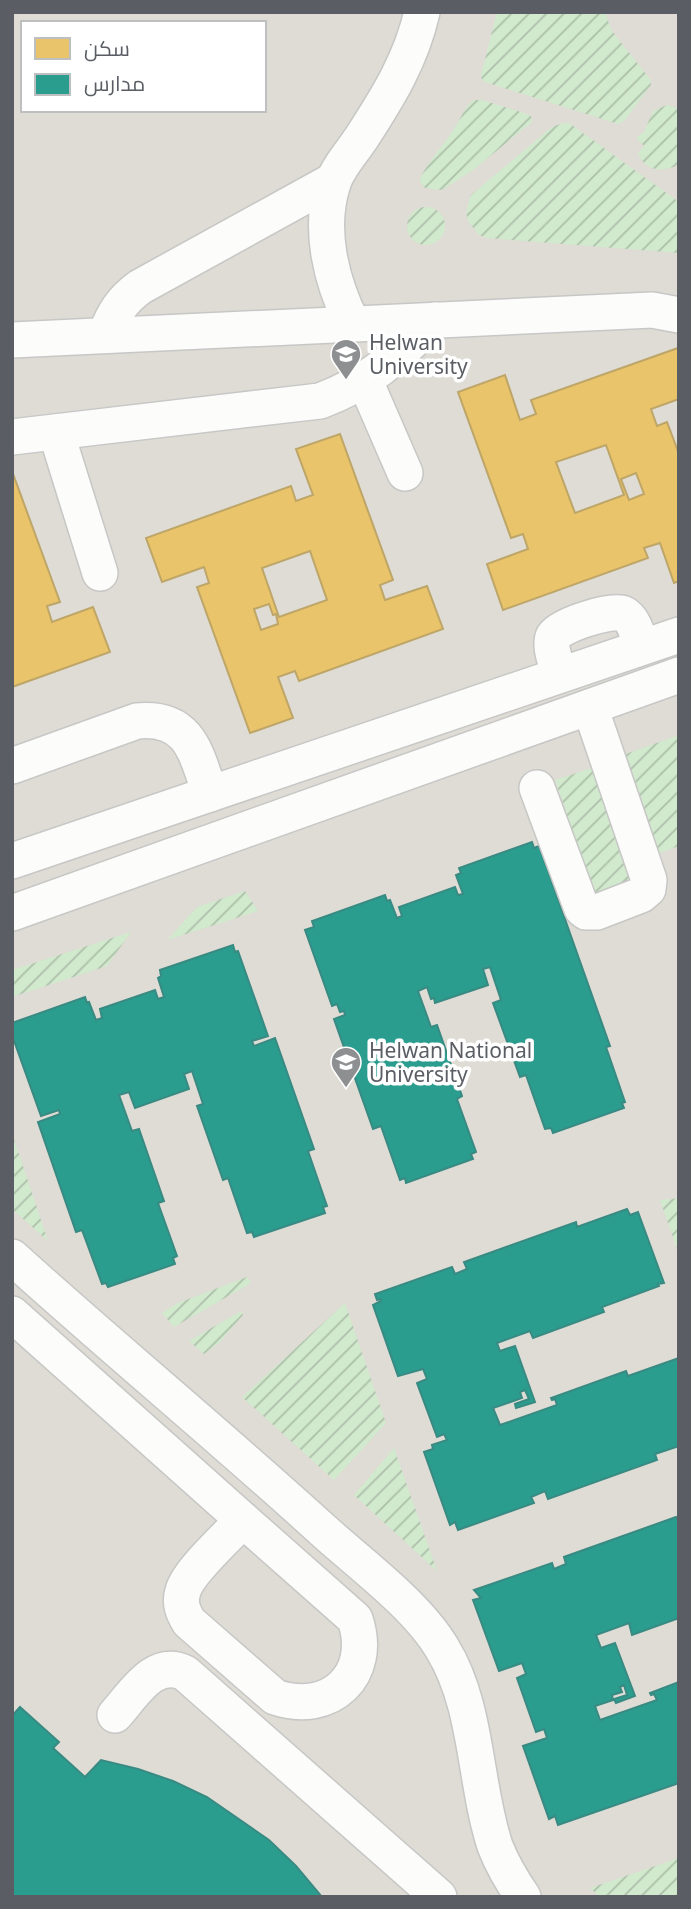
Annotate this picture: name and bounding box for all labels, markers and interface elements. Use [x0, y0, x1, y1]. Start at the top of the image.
legend [21, 21, 266, 112]
text: سكن [84, 34, 130, 62]
text: مدارس [84, 69, 145, 97]
place label: Helwan University [369, 328, 468, 380]
school or university icon: Helwan University [329, 337, 363, 381]
place label: Helwan National University [369, 1036, 532, 1088]
school or university icon: Helwan National University [329, 1045, 363, 1089]

